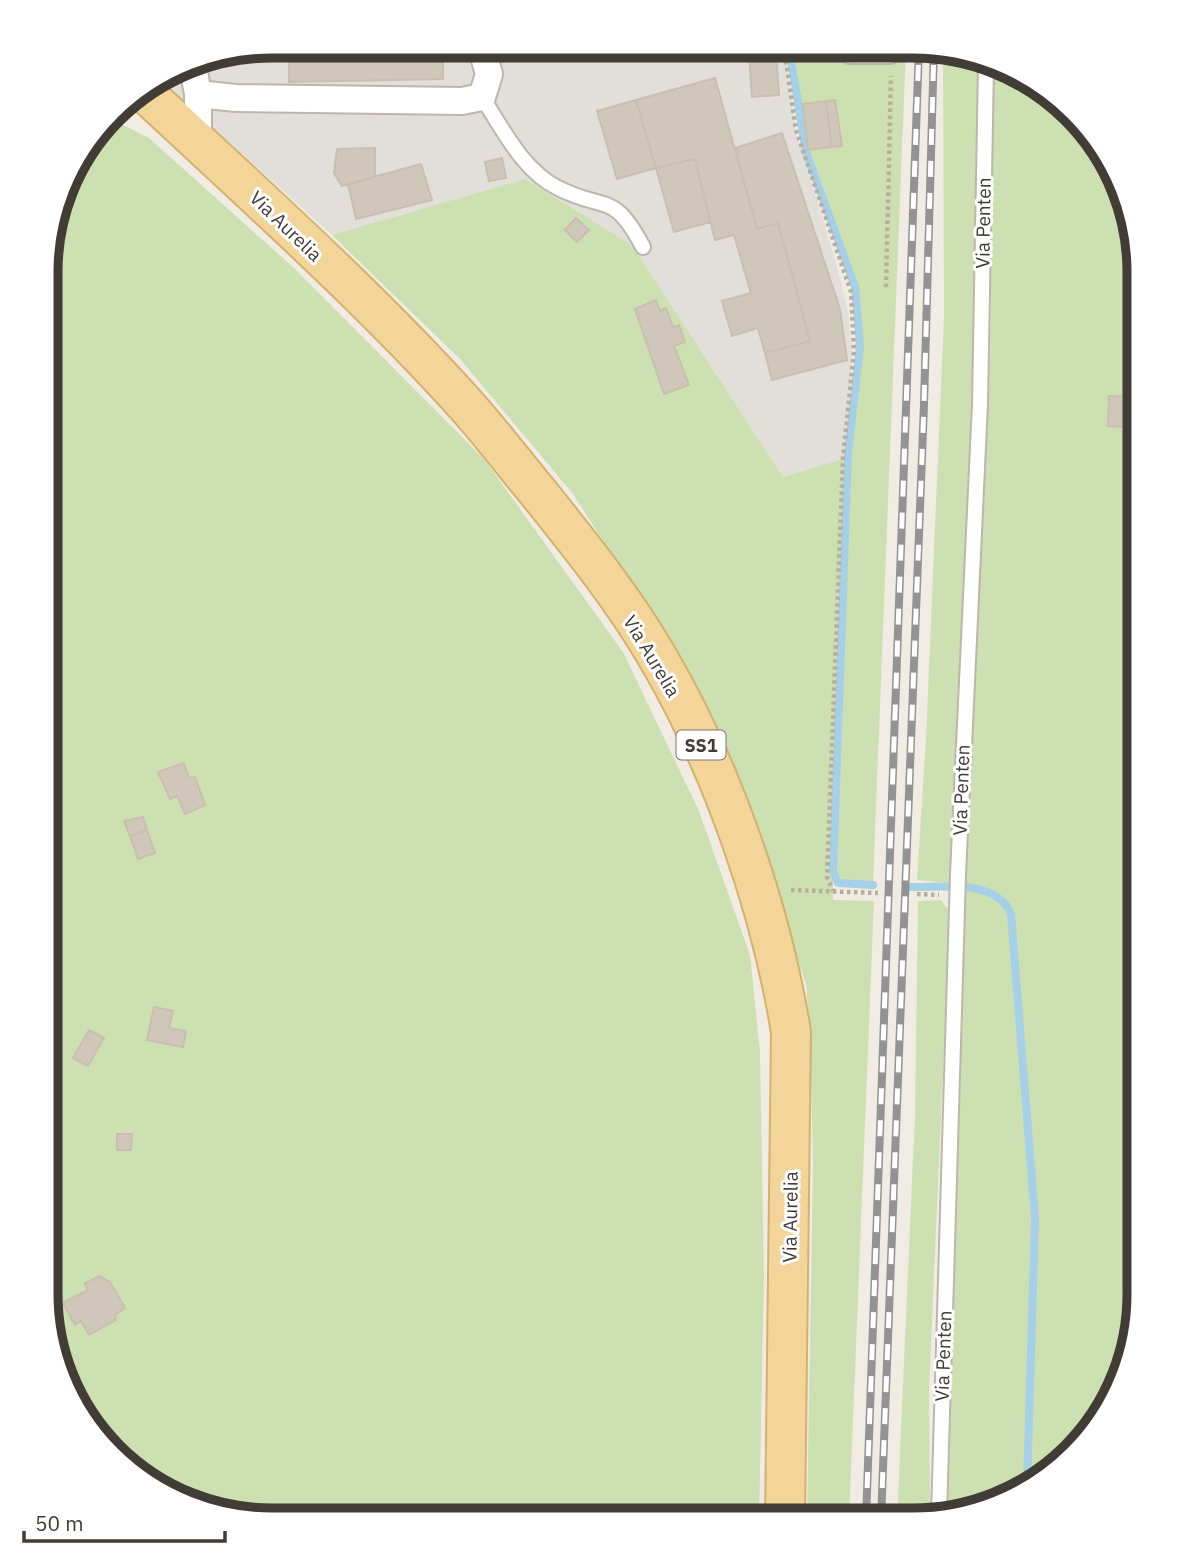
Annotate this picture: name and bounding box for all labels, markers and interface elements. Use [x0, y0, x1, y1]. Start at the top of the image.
street label: Via Penten [970, 177, 996, 269]
street label: Via Aurelia [245, 186, 327, 266]
street label: Via Aurelia [618, 611, 686, 701]
road number: SS1 [676, 730, 726, 760]
street label: Via Penten [947, 744, 975, 836]
street label: Via Aurelia [777, 1171, 803, 1263]
street label: Via Penten [929, 1310, 957, 1402]
scale bar [24, 1500, 226, 1544]
text: 50 m [35, 1509, 84, 1537]

